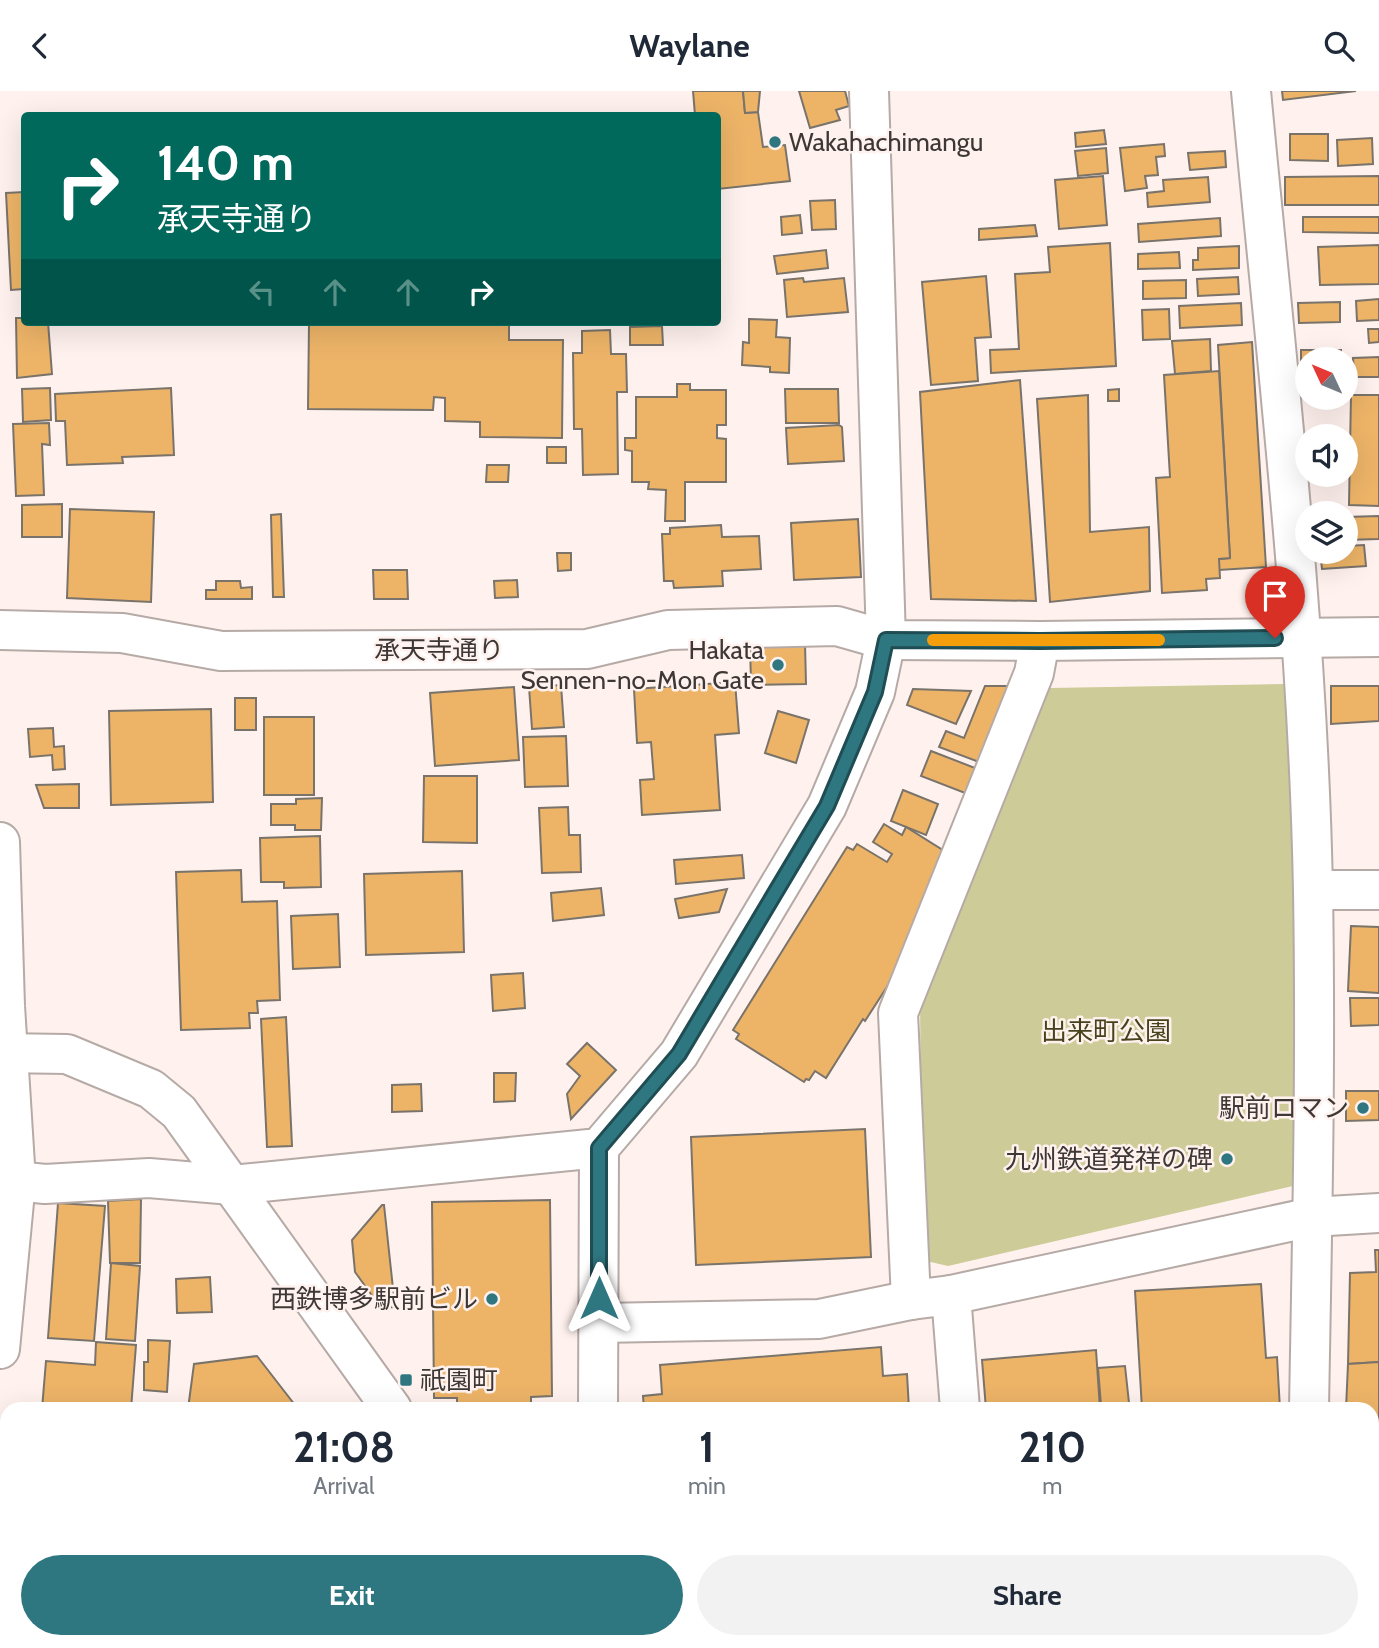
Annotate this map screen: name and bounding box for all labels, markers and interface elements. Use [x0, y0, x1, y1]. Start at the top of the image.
text: Waylane [629, 26, 750, 65]
icon: back [21, 27, 59, 65]
icon: search [1320, 27, 1358, 65]
place label: Wakahachimangu [789, 126, 983, 158]
text: 140 m [157, 133, 294, 192]
marker: Wakahachimangu [767, 134, 783, 150]
icon: right [42, 140, 133, 231]
text: 承天寺通り [157, 199, 317, 238]
icon: left [243, 273, 281, 311]
icon: ahead [316, 273, 354, 311]
icon: ahead [389, 273, 427, 311]
icon: right [462, 273, 500, 311]
north arrow [1295, 347, 1358, 409]
map controls [1295, 347, 1358, 564]
button: sound [1295, 424, 1358, 487]
button: layers [1295, 501, 1358, 564]
pin [1245, 566, 1305, 638]
icon: arrive [1256, 577, 1294, 615]
street label: 承天寺通り [374, 634, 504, 666]
place label: Hakata Sennen-no-Mon Gate [521, 634, 765, 696]
marker: Hakata Sennen-no-Mon Gate [770, 657, 786, 673]
park label: 出来町公園 [1041, 1015, 1171, 1047]
place label: 駅前ロマン [1219, 1092, 1349, 1124]
marker: 駅前ロマン [1355, 1100, 1371, 1116]
place label: 九州鉄道発祥の碑 [1005, 1143, 1213, 1175]
marker: 九州鉄道発祥の碑 [1219, 1151, 1235, 1167]
position arrow [562, 1261, 636, 1335]
place label: 西鉄博多駅前ビル [270, 1283, 478, 1315]
marker: 西鉄博多駅前ビル [484, 1291, 500, 1307]
place label: 祇園町 [420, 1364, 498, 1396]
marker: 祇園町 [398, 1372, 414, 1388]
text: 21:08 [293, 1421, 395, 1473]
text: 1 [699, 1421, 715, 1473]
text: 210 [1019, 1421, 1086, 1473]
text: Arrival [313, 1472, 375, 1500]
text: min [688, 1472, 726, 1500]
text: m [1042, 1472, 1062, 1500]
button: Exit [21, 1555, 683, 1635]
button: Share [697, 1555, 1358, 1635]

